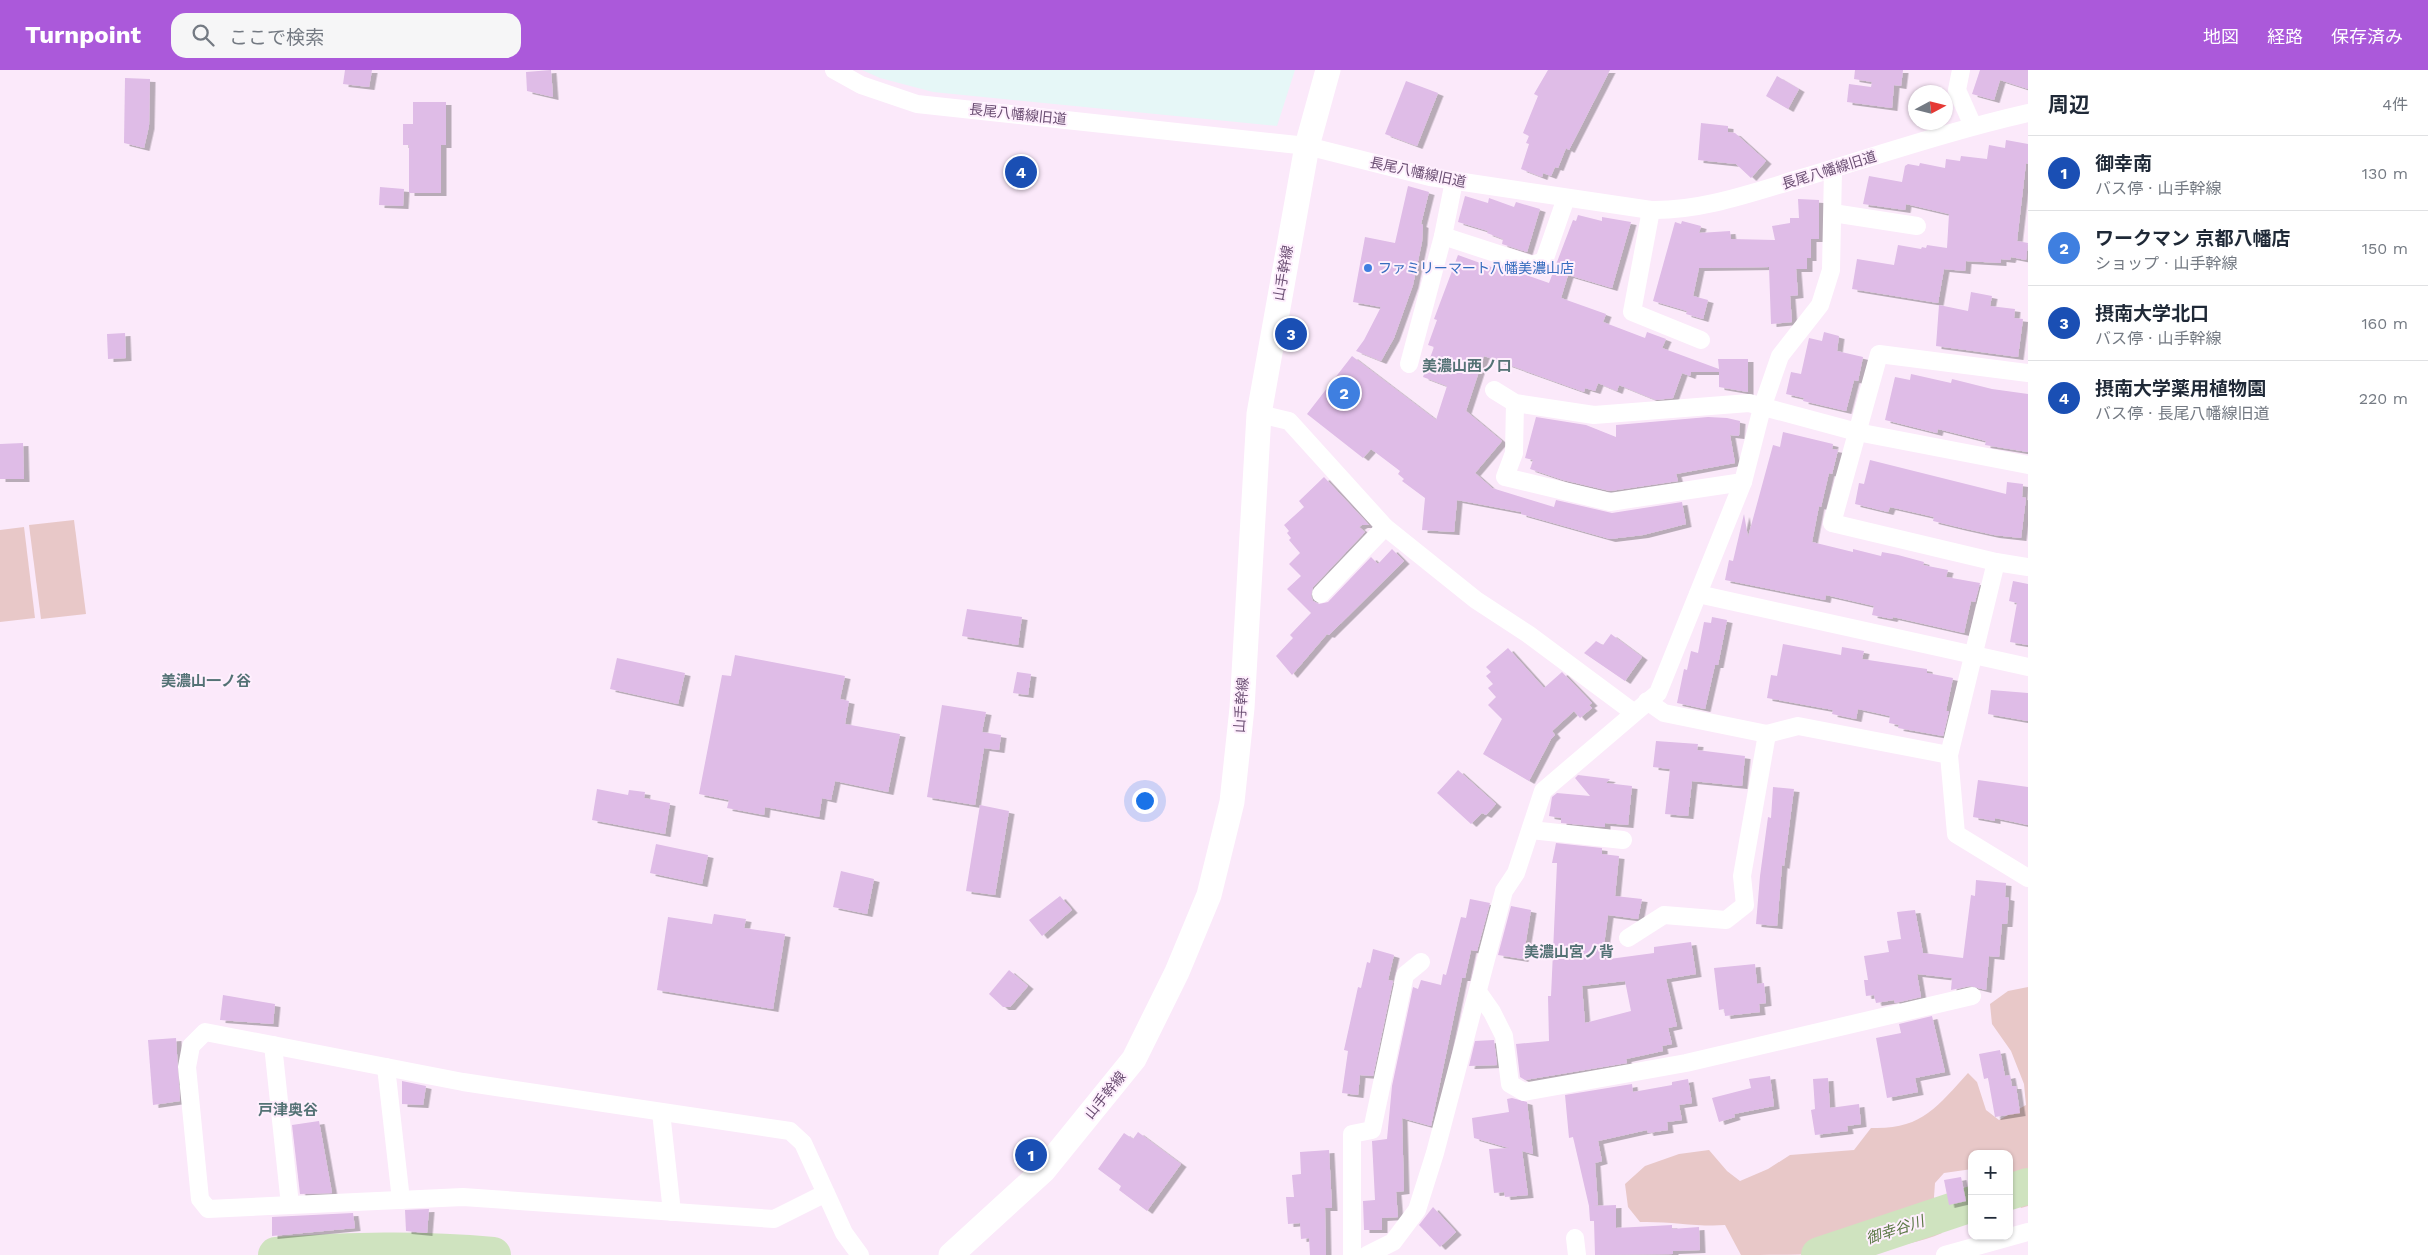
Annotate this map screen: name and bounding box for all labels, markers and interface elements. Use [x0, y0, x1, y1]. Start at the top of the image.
search box [171, 13, 521, 58]
text: Turnpoint [25, 21, 141, 49]
icon: search [189, 21, 217, 49]
text: ここで検索 [229, 26, 324, 49]
text: 地図 [2203, 26, 2239, 47]
text: 経路 [2267, 26, 2303, 47]
text: 保存済み [2331, 26, 2403, 47]
north arrow [1908, 85, 1953, 130]
text: 周辺 [2048, 92, 2090, 117]
text: 4件 [2382, 95, 2408, 114]
street label: 長尾八幡線旧道 [968, 101, 1068, 127]
street label: 長尾八幡線旧道 [1780, 148, 1878, 192]
text: 御幸南 [2095, 152, 2152, 175]
pin: 4 [1005, 153, 1037, 191]
street label: 長尾八幡線旧道 [1368, 154, 1468, 190]
text: 1 [2061, 164, 2067, 183]
text: 130 m [2362, 164, 2408, 183]
text: バス停 · 山手幹線 [2095, 179, 2222, 198]
text: ワークマン 京都八幡店 [2095, 227, 2290, 250]
text: 2 [2059, 239, 2069, 258]
text: 150 m [2362, 239, 2408, 258]
street label: 山手幹線 [1270, 244, 1296, 302]
text: ショップ · 山手幹線 [2095, 254, 2238, 273]
place label: ファミリーマート八幡美濃山店 [1378, 260, 1574, 276]
marker: ファミリーマート八幡美濃山店 [1362, 262, 1374, 274]
text: 摂南大学北口 [2095, 302, 2209, 325]
text: 3 [2059, 314, 2069, 333]
text: 160 m [2361, 314, 2408, 333]
pin: 3 [1275, 315, 1307, 353]
text: バス停 · 山手幹線 [2095, 329, 2222, 348]
district label: 美濃山西ノ口 [1422, 357, 1512, 375]
pin: 2 [1328, 374, 1360, 412]
text: 摂南大学薬用植物園 [2095, 377, 2266, 400]
text: 4 [2059, 389, 2069, 408]
text: 220 m [2359, 389, 2408, 408]
text: バス停 · 長尾八幡線旧道 [2095, 404, 2270, 423]
district label: 美濃山一ノ谷 [161, 672, 251, 690]
street label: 山手幹線 [1231, 677, 1251, 733]
your location [1132, 788, 1158, 814]
district label: 美濃山宮ノ背 [1524, 943, 1614, 961]
street label: 山手幹線 [1081, 1068, 1129, 1122]
district label: 戸津奥谷 [258, 1101, 318, 1119]
pin: 1 [1015, 1136, 1047, 1174]
map controls [1968, 1150, 2013, 1240]
button: + [1968, 1150, 2013, 1195]
button: − [1968, 1195, 2013, 1240]
water label: 御幸谷川 [1864, 1212, 1928, 1248]

